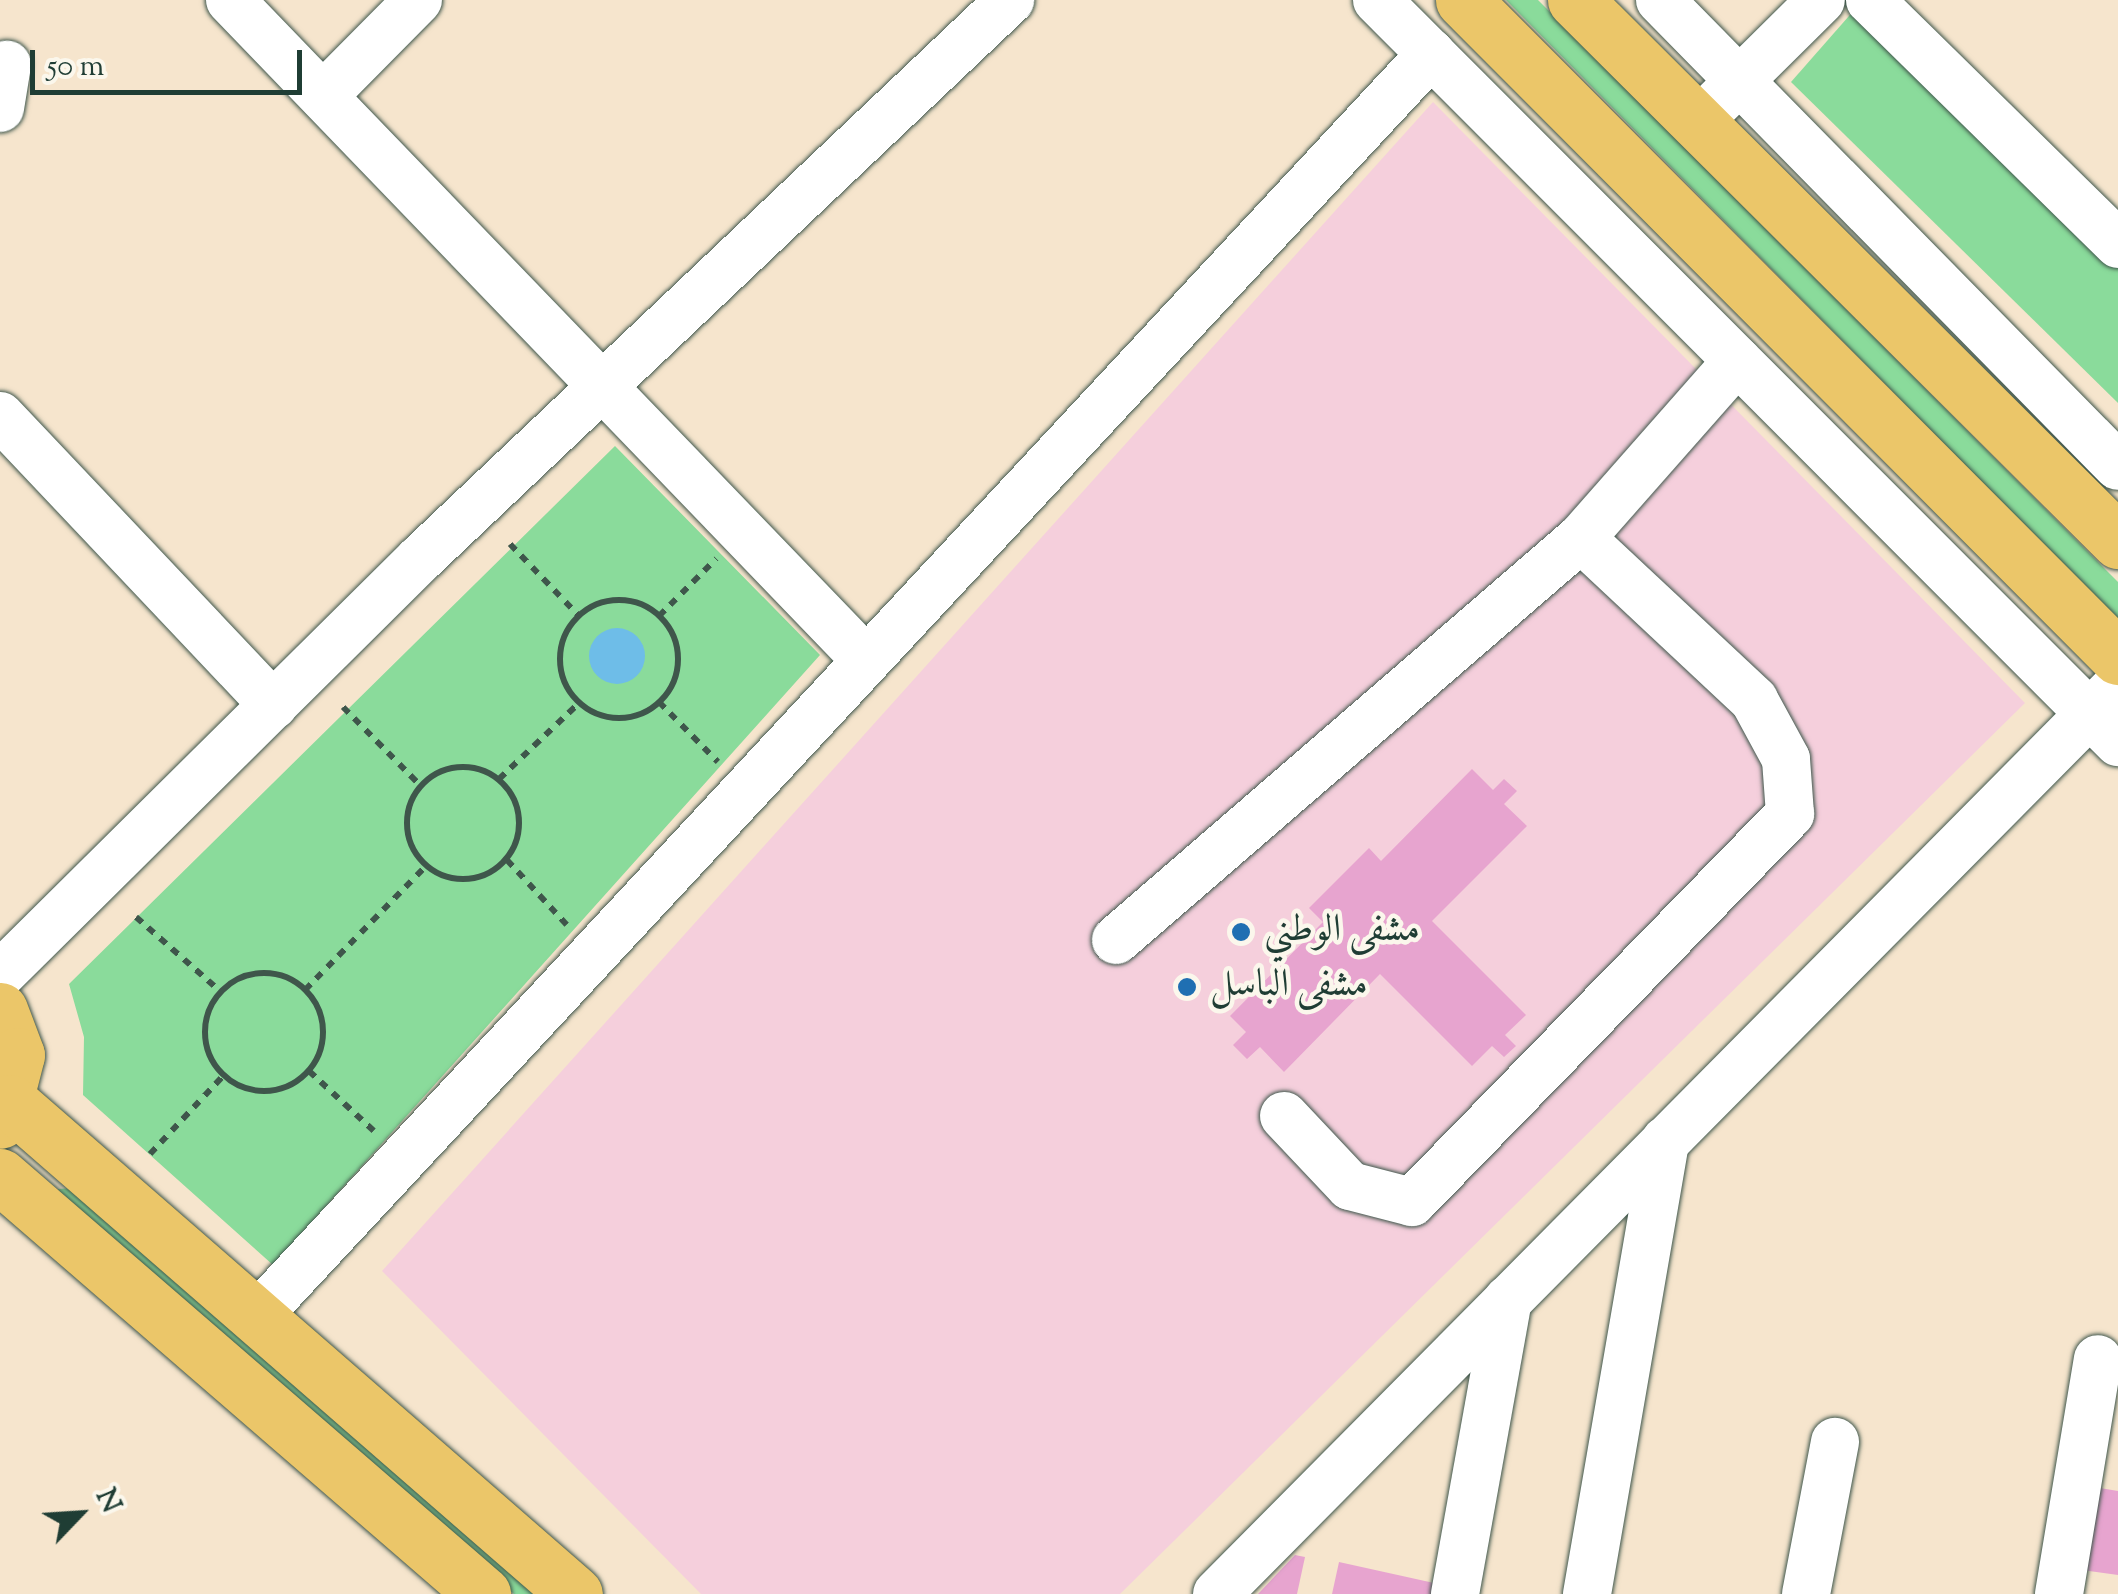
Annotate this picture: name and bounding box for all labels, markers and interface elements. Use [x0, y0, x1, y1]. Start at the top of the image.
scale bar [35, 30, 308, 92]
text: 50 m [47, 46, 104, 89]
place label: مشفى الوطني [1264, 909, 1420, 955]
marker: مشفى الوطني [1228, 919, 1254, 945]
place label: مشفى الباسل [1210, 964, 1368, 1010]
marker: مشفى الباسل [1174, 974, 1200, 1000]
north arrow [30, 1464, 130, 1564]
text: N [84, 1483, 130, 1520]

